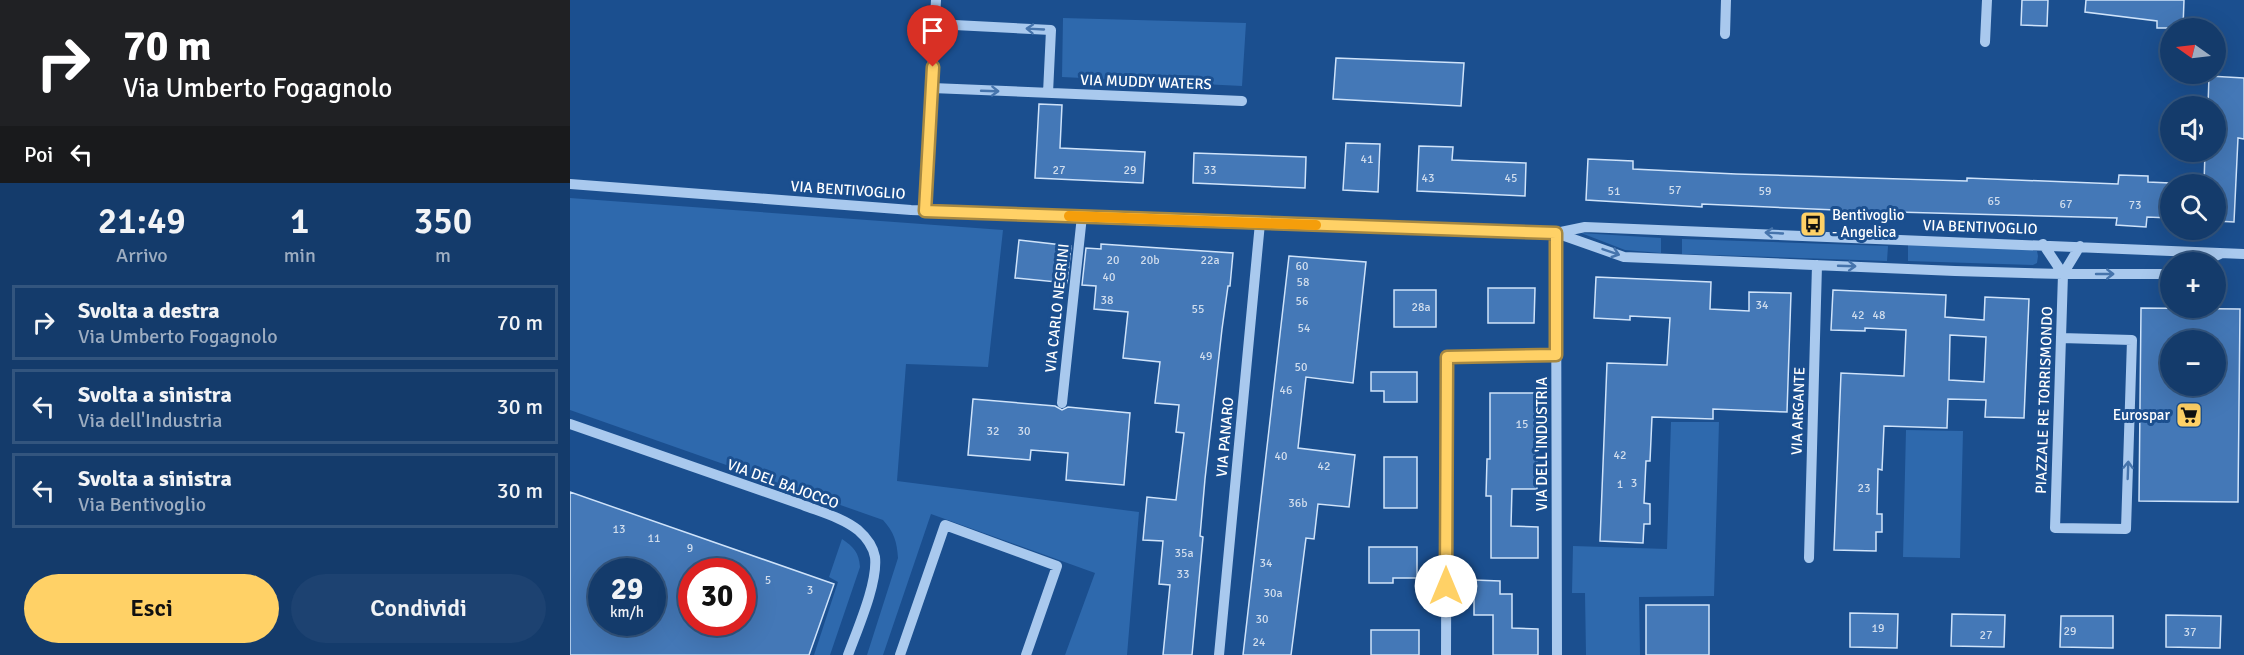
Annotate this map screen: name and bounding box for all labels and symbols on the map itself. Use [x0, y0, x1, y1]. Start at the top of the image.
pin [907, 5, 958, 67]
north arrow [2160, 18, 2226, 84]
one-way arrow [1025, 23, 1045, 34]
street label: VIA MUDDY WATERS [1080, 71, 1212, 93]
one-way arrow [980, 85, 1000, 96]
house number: 41 [1361, 152, 1373, 167]
house number: 27 [1053, 163, 1065, 178]
house number: 29 [1124, 163, 1136, 178]
house number: 33 [1204, 163, 1216, 178]
house number: 43 [1422, 171, 1434, 186]
house number: 45 [1505, 171, 1517, 186]
street label: VIA BENTIVOGLIO [790, 177, 906, 203]
house number: 57 [1669, 183, 1681, 198]
house number: 51 [1608, 184, 1620, 199]
house number: 59 [1759, 184, 1771, 199]
house number: 65 [1988, 194, 2000, 209]
house number: 67 [2060, 197, 2072, 212]
house number: 73 [2129, 198, 2141, 213]
place label: Bentivoglio - Angelica [1832, 206, 1905, 241]
bus stop icon: Bentivoglio - Angelica [1798, 209, 1828, 239]
street label: VIA BENTIVOGLIO [1922, 216, 2038, 238]
one-way arrow [1765, 228, 1785, 239]
street label: VIA CARLO NEGRINI [1041, 243, 1073, 373]
one-way arrow [1601, 248, 1620, 259]
house number: 20 [1107, 253, 1119, 268]
house number: 20b [1140, 253, 1160, 268]
house number: 22a [1200, 253, 1220, 268]
house number: 60 [1296, 259, 1308, 274]
one-way arrow [1837, 260, 1857, 271]
one-way arrow [2094, 268, 2114, 280]
house number: 40 [1103, 270, 1115, 285]
house number: 58 [1297, 275, 1309, 290]
house number: 38 [1101, 293, 1113, 308]
house number: 56 [1296, 294, 1308, 309]
house number: 34 [1756, 298, 1769, 313]
house number: 28a [1411, 300, 1431, 315]
house number: 55 [1192, 302, 1204, 317]
street label: PIAZZALE RE TORRISMONDO [2032, 306, 2056, 494]
house number: 42 [1852, 308, 1864, 323]
house number: 48 [1873, 308, 1885, 323]
house number: 54 [1298, 321, 1311, 336]
house number: 49 [1200, 349, 1212, 364]
house number: 50 [1295, 360, 1307, 375]
street label: VIA ARGANTE [1787, 367, 1809, 455]
street label: VIA DELL'INDUSTRIA [1533, 377, 1551, 511]
house number: 46 [1280, 383, 1292, 398]
street label: VIA PANARO [1213, 396, 1237, 478]
supermarket icon: Eurospar [2174, 400, 2204, 430]
place label: Eurospar [2113, 406, 2170, 424]
house number: 15 [1516, 417, 1528, 432]
house number: 32 [987, 424, 999, 439]
house number: 30 [1018, 424, 1030, 439]
house number: 42 [1614, 448, 1626, 463]
house number: 40 [1275, 449, 1287, 464]
street label: VIA DEL BAJOCCO [725, 455, 841, 513]
house number: 42 [1318, 459, 1330, 474]
one-way arrow [2122, 461, 2133, 481]
house number: 3 [1631, 476, 1637, 491]
house number: 1 [1617, 477, 1623, 492]
house number: 23 [1858, 481, 1870, 496]
house number: 36b [1288, 496, 1308, 511]
house number: 13 [613, 522, 625, 537]
house number: 11 [648, 531, 660, 546]
house number: 9 [687, 541, 693, 556]
house number: 35a [1174, 546, 1194, 561]
position arrow [1414, 554, 1478, 618]
house number: 34 [1260, 556, 1273, 571]
speed limit sign: 30 [678, 558, 756, 636]
house number: 33 [1177, 567, 1189, 582]
house number: 5 [765, 573, 771, 588]
house number: 3 [807, 583, 813, 598]
house number: 30a [1263, 586, 1283, 601]
house number: 30 [1256, 612, 1268, 627]
house number: 19 [1872, 621, 1884, 636]
house number: 29 [2064, 624, 2076, 639]
house number: 37 [2184, 625, 2196, 640]
house number: 27 [1980, 628, 1992, 643]
house number: 24 [1253, 635, 1266, 650]

